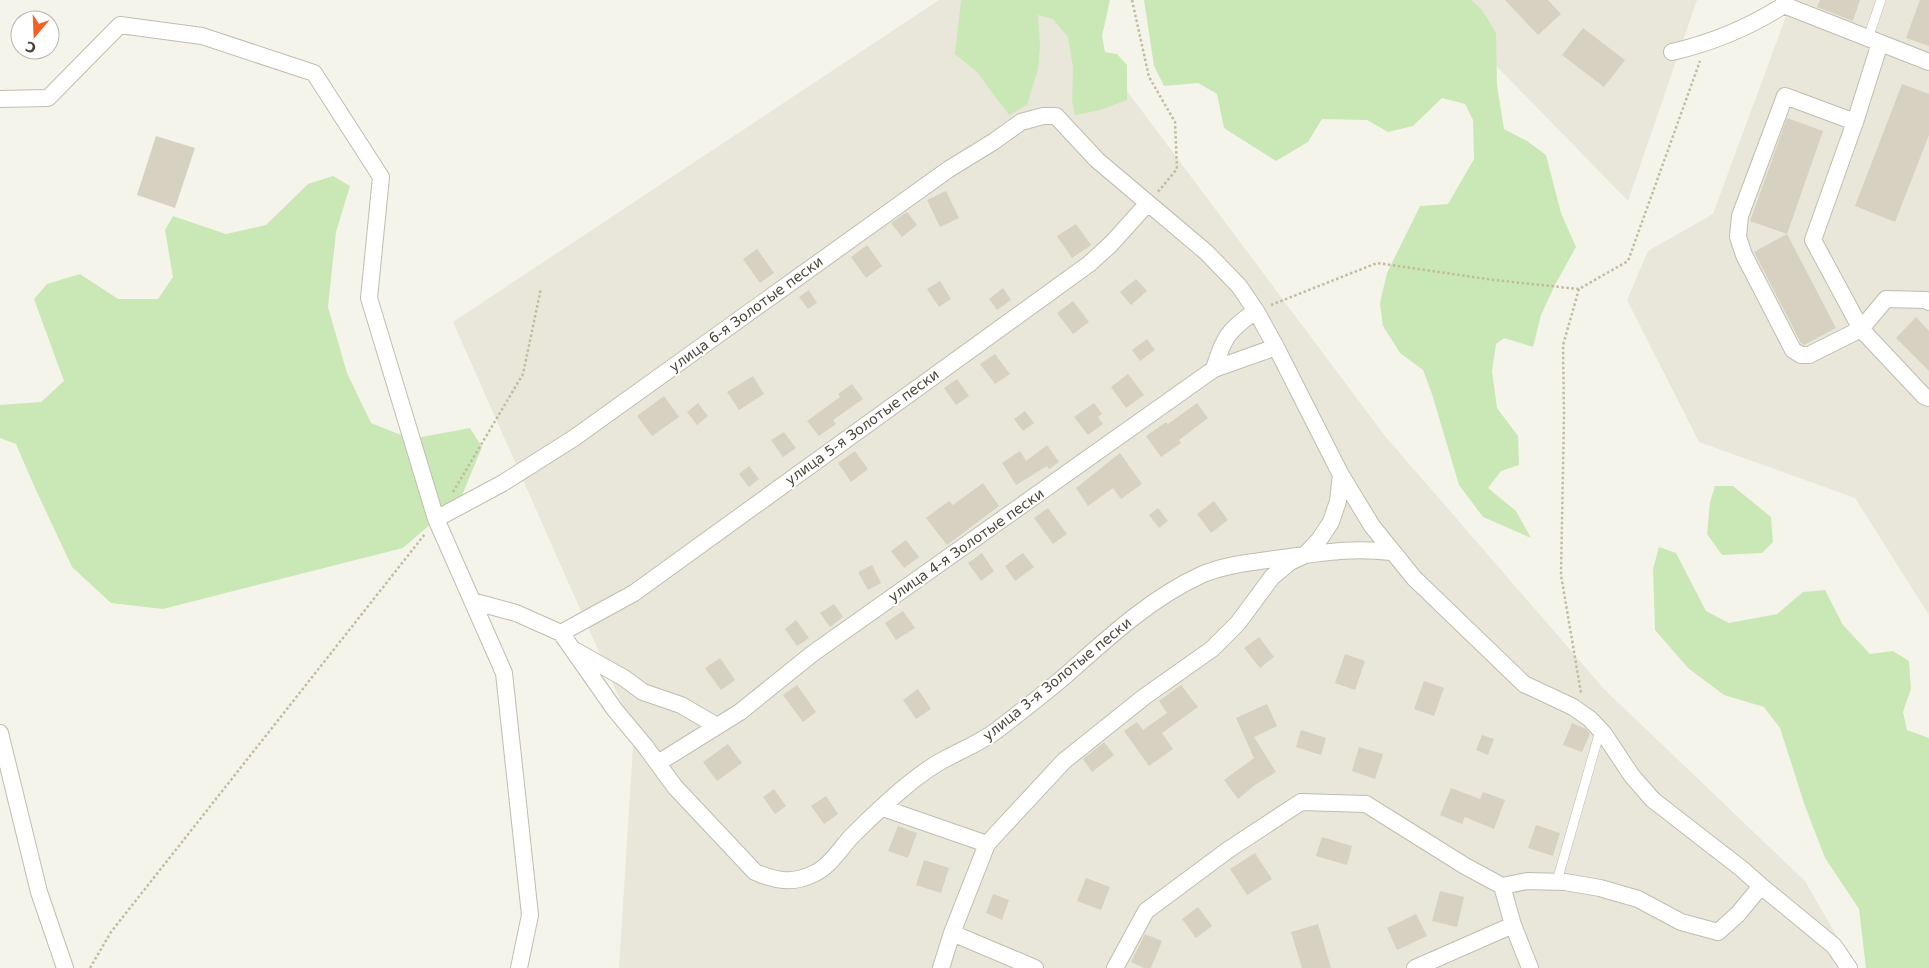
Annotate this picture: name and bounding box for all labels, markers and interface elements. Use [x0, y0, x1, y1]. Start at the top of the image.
north arrow [10, 10, 60, 60]
text: С [23, 38, 38, 57]
street label: улица 6-я Золотые пески [666, 253, 826, 375]
street label: улица 5-я Золотые пески [782, 366, 942, 488]
street label: улица 4-я Золотые пески [885, 485, 1047, 605]
street label: улица 3-я Золотые пески [980, 614, 1134, 744]

